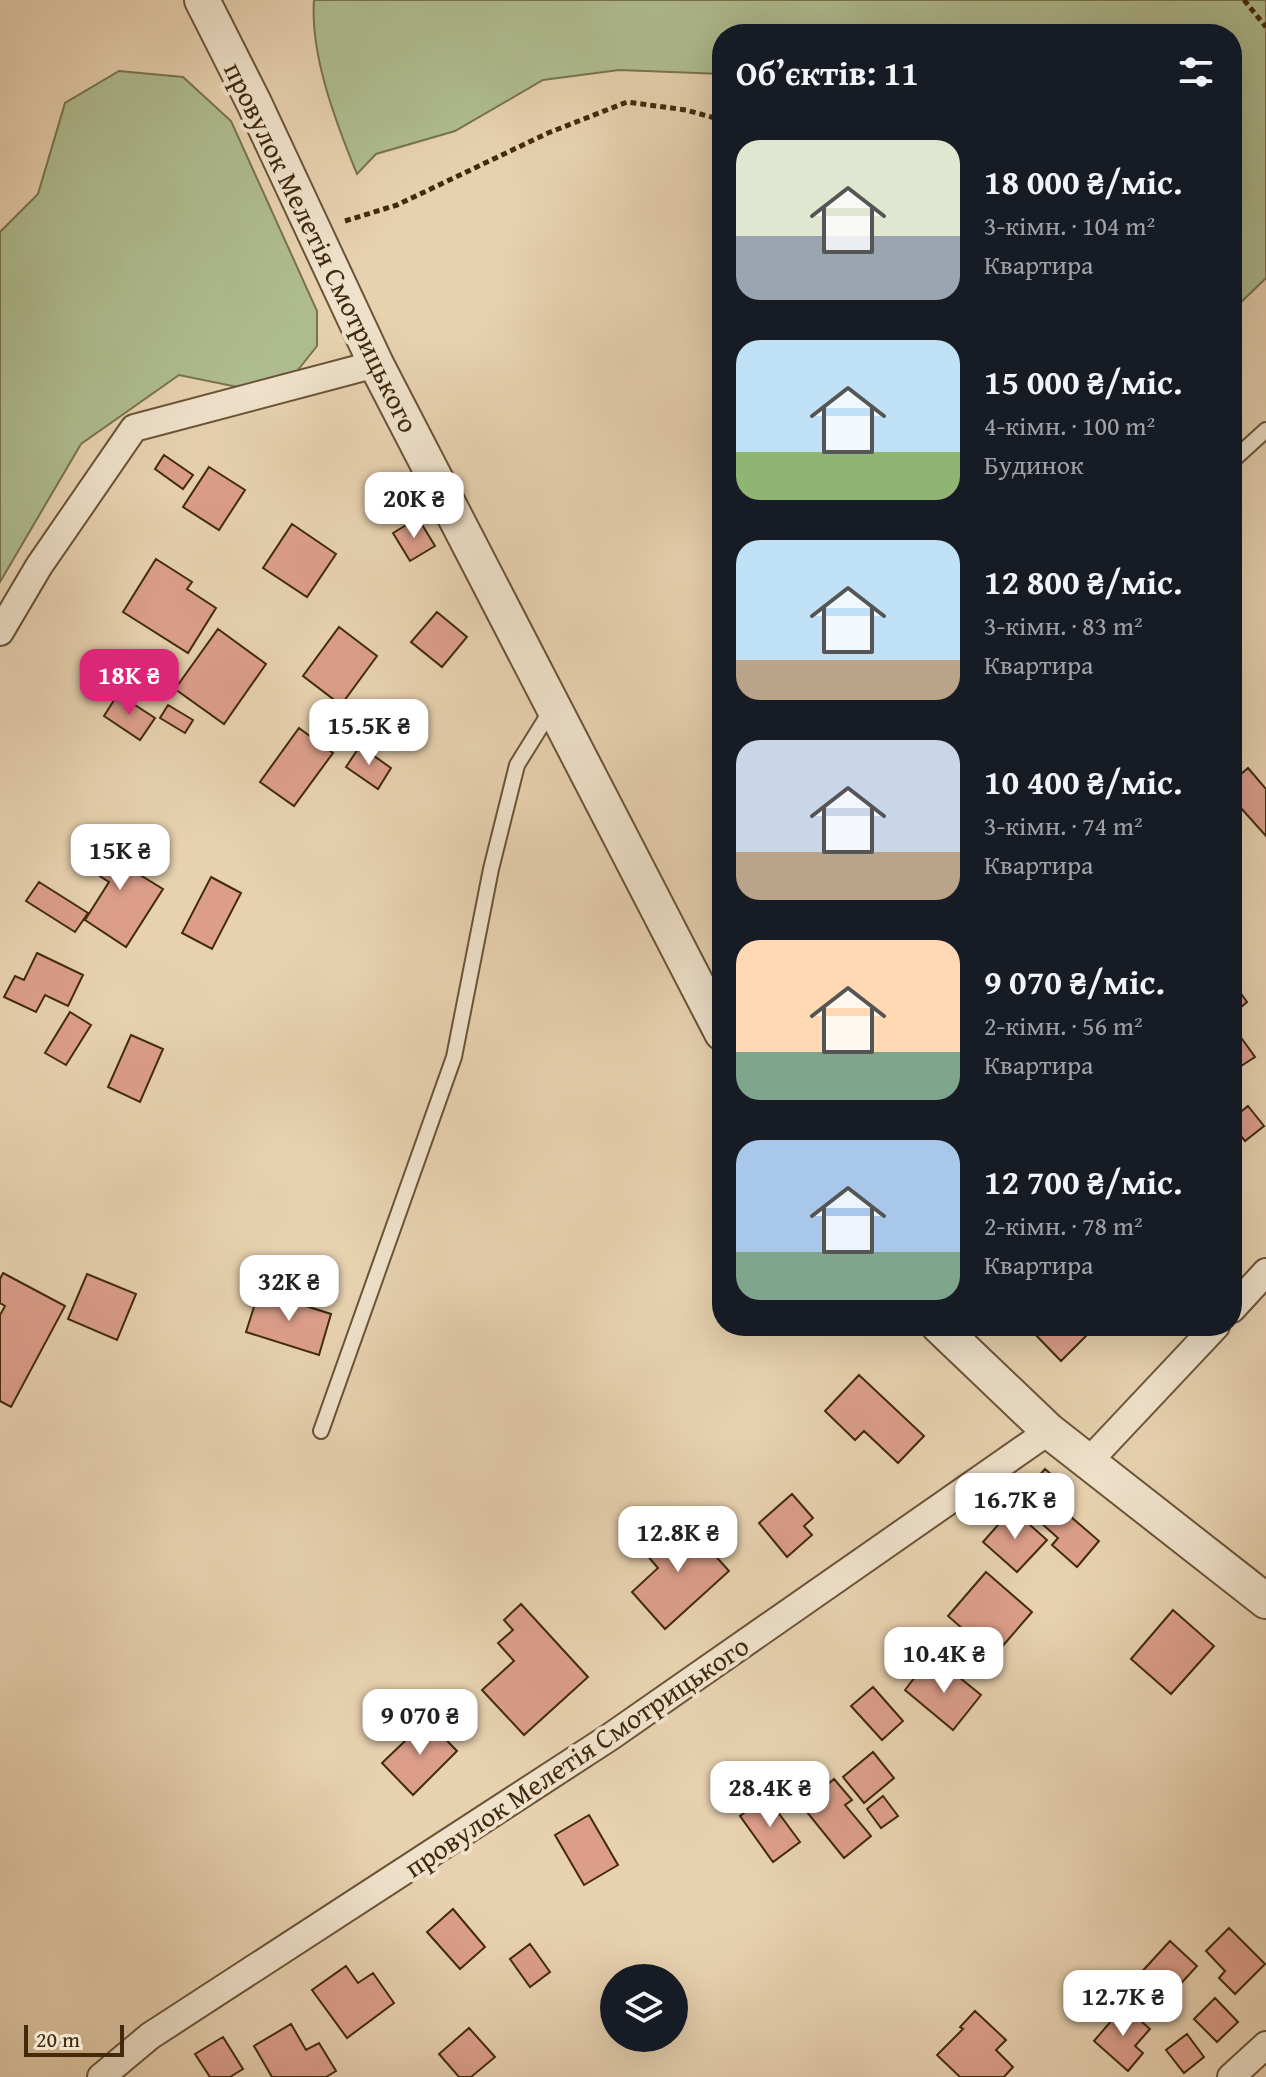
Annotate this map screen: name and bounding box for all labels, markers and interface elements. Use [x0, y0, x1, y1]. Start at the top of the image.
text: Об’єктів: 11 [736, 48, 919, 97]
icon: filters [1174, 50, 1218, 94]
street label: провулок Мелетія Смотрицького [214, 55, 430, 439]
text: 18 000 ₴/міс. [984, 157, 1182, 206]
icon: home [800, 172, 896, 268]
text: 3-кімн. · 104 m² [984, 206, 1155, 245]
text: Квартира [984, 245, 1093, 284]
text: 15 000 ₴/міс. [984, 357, 1182, 406]
icon: home [800, 372, 896, 468]
text: 4-кімн. · 100 m² [984, 406, 1155, 445]
text: Будинок [984, 445, 1084, 484]
pin: 20K ₴ [358, 472, 470, 540]
text: 20K ₴ [383, 478, 445, 517]
text: 12 800 ₴/міс. [984, 557, 1182, 606]
icon: home [800, 572, 896, 668]
text: 3-кімн. · 83 m² [984, 606, 1143, 645]
text: Квартира [984, 645, 1093, 684]
pin: 18K ₴ [73, 649, 185, 717]
text: 18K ₴ [98, 655, 160, 694]
pin: 15.5K ₴ [295, 699, 443, 767]
text: 15.5K ₴ [327, 705, 411, 744]
text: 10 400 ₴/міс. [984, 757, 1182, 806]
icon: home [800, 772, 896, 868]
text: 3-кімн. · 74 m² [984, 806, 1143, 845]
pin: 15K ₴ [64, 824, 176, 892]
text: 15K ₴ [89, 830, 151, 869]
text: Квартира [984, 845, 1093, 884]
text: 9 070 ₴/міс. [984, 957, 1165, 1006]
icon: home [800, 972, 896, 1068]
text: 2-кімн. · 56 m² [984, 1006, 1143, 1045]
text: Квартира [984, 1045, 1093, 1084]
text: 12 700 ₴/міс. [984, 1157, 1182, 1206]
icon: home [800, 1172, 896, 1268]
text: 2-кімн. · 78 m² [984, 1206, 1143, 1245]
text: Квартира [984, 1245, 1093, 1284]
pin: 32K ₴ [233, 1255, 345, 1323]
text: 32K ₴ [258, 1261, 320, 1300]
pin: 16.7K ₴ [941, 1473, 1089, 1541]
text: 16.7K ₴ [973, 1479, 1057, 1518]
pin: 12.8K ₴ [604, 1506, 752, 1574]
text: 12.8K ₴ [636, 1512, 720, 1551]
street label: провулок Мелетія Смотрицького [395, 1625, 757, 1887]
pin: 10.4K ₴ [870, 1627, 1018, 1695]
text: 10.4K ₴ [902, 1633, 986, 1672]
pin: 9 070 ₴ [346, 1689, 494, 1757]
text: 9 070 ₴ [381, 1695, 459, 1734]
pin: 28.4K ₴ [696, 1761, 844, 1829]
text: 28.4K ₴ [728, 1767, 812, 1806]
map controls [600, 1964, 688, 2052]
button: layers [600, 1964, 688, 2052]
pin: 12.7K ₴ [1049, 1970, 1197, 2038]
text: 12.7K ₴ [1081, 1976, 1165, 2015]
scale bar [24, 2021, 124, 2057]
text: 20 m [36, 2023, 80, 2055]

